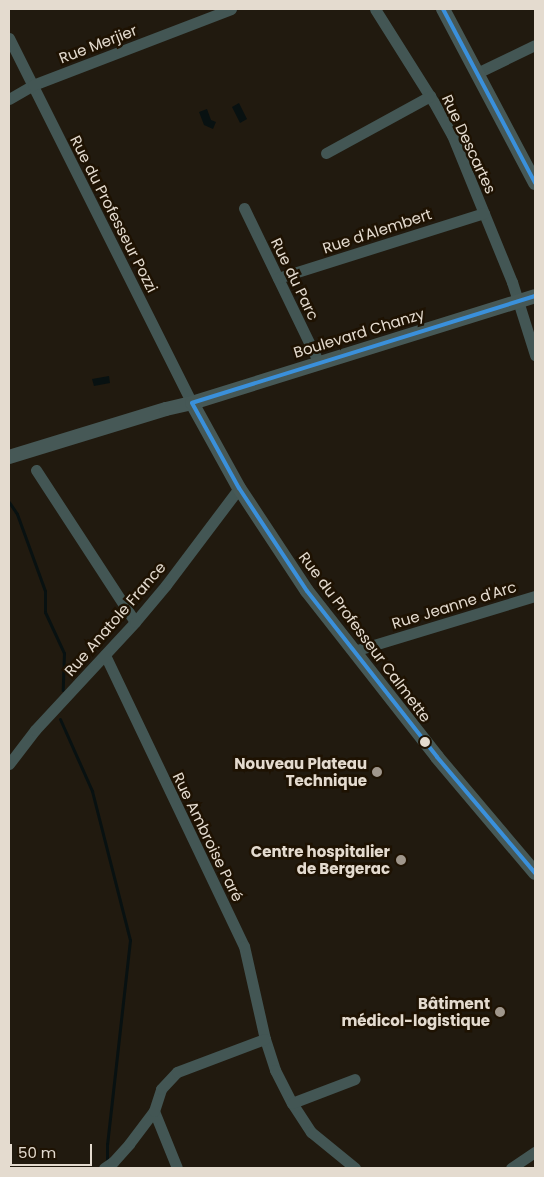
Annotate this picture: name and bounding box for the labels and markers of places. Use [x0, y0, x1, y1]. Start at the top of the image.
unlabelled marker [420, 737, 430, 747]
place label: Nouveau Plateau Technique [234, 754, 367, 789]
marker: Nouveau Plateau Technique [371, 766, 383, 778]
place label: Centre hospitalier de Bergerac [251, 842, 390, 877]
marker: Centre hospitalier de Bergerac [394, 853, 408, 867]
place label: Bâtiment médicol-logistique [342, 994, 490, 1029]
marker: Bâtiment médicol-logistique [494, 1006, 506, 1018]

